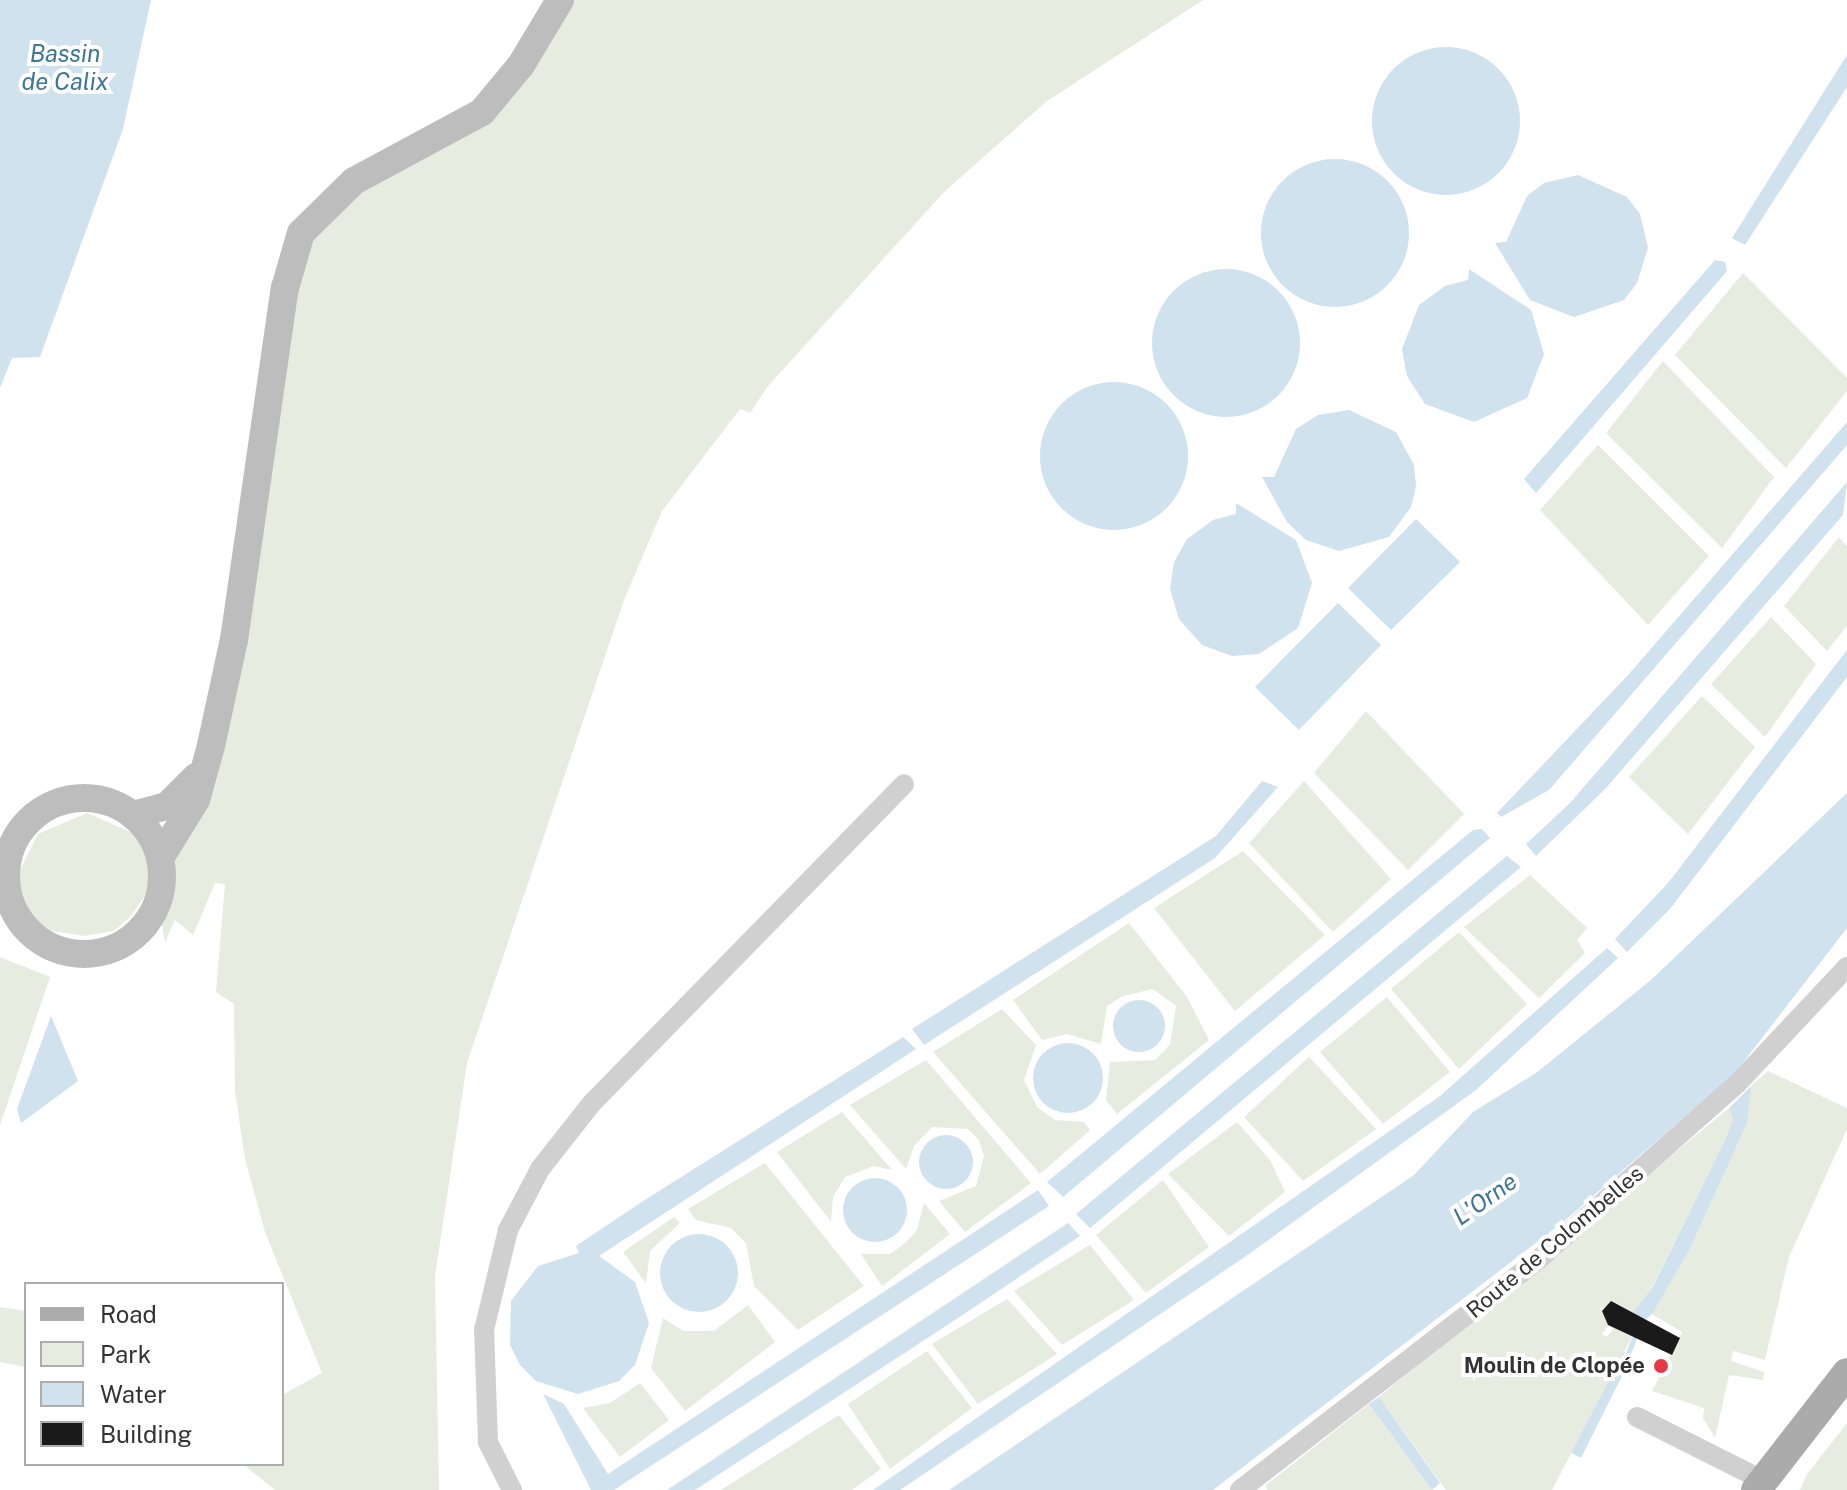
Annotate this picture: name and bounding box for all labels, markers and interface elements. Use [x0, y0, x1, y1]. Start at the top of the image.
water label: Bassin de Calix [21, 40, 109, 96]
street label: Route de Colombelles [1461, 1160, 1649, 1324]
water label: L'Orne [1447, 1167, 1523, 1231]
legend [24, 1282, 284, 1466]
text: Road [100, 1300, 157, 1328]
text: Park [100, 1340, 151, 1368]
place label: Moulin de Clopée [1464, 1353, 1645, 1379]
marker: Moulin de Clopée [1652, 1357, 1670, 1375]
text: Water [100, 1380, 167, 1408]
text: Building [100, 1420, 192, 1448]

